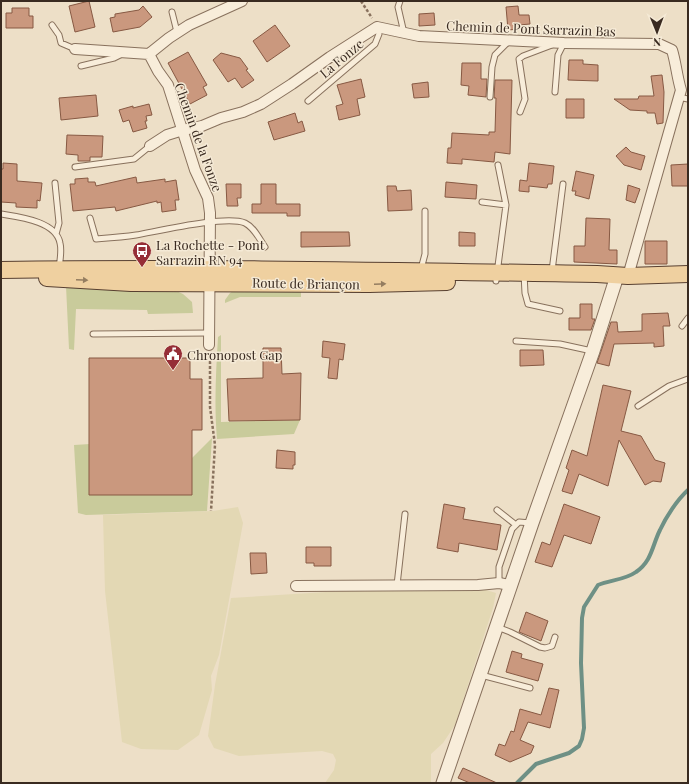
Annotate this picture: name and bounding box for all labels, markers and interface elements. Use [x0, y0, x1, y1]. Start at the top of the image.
north arrow [637, 12, 677, 52]
street label: Chemin de Pont Sarrazin Bas [446, 17, 616, 39]
street label: La Fonze [316, 35, 367, 81]
text: N [653, 35, 661, 50]
street label: Chemin de la Fonze [171, 80, 227, 194]
place label: La Rochette - Pont Sarrazin RN 94 [156, 236, 265, 268]
bus stop icon: La Rochette - Pont Sarrazin RN 94 [131, 240, 153, 268]
street label: Route de Briançon [252, 274, 360, 292]
one-way arrow [76, 277, 88, 284]
one-way arrow [374, 281, 387, 287]
public building icon: Chronopost Gap [162, 343, 184, 371]
place label: Chronopost Gap [187, 346, 282, 363]

